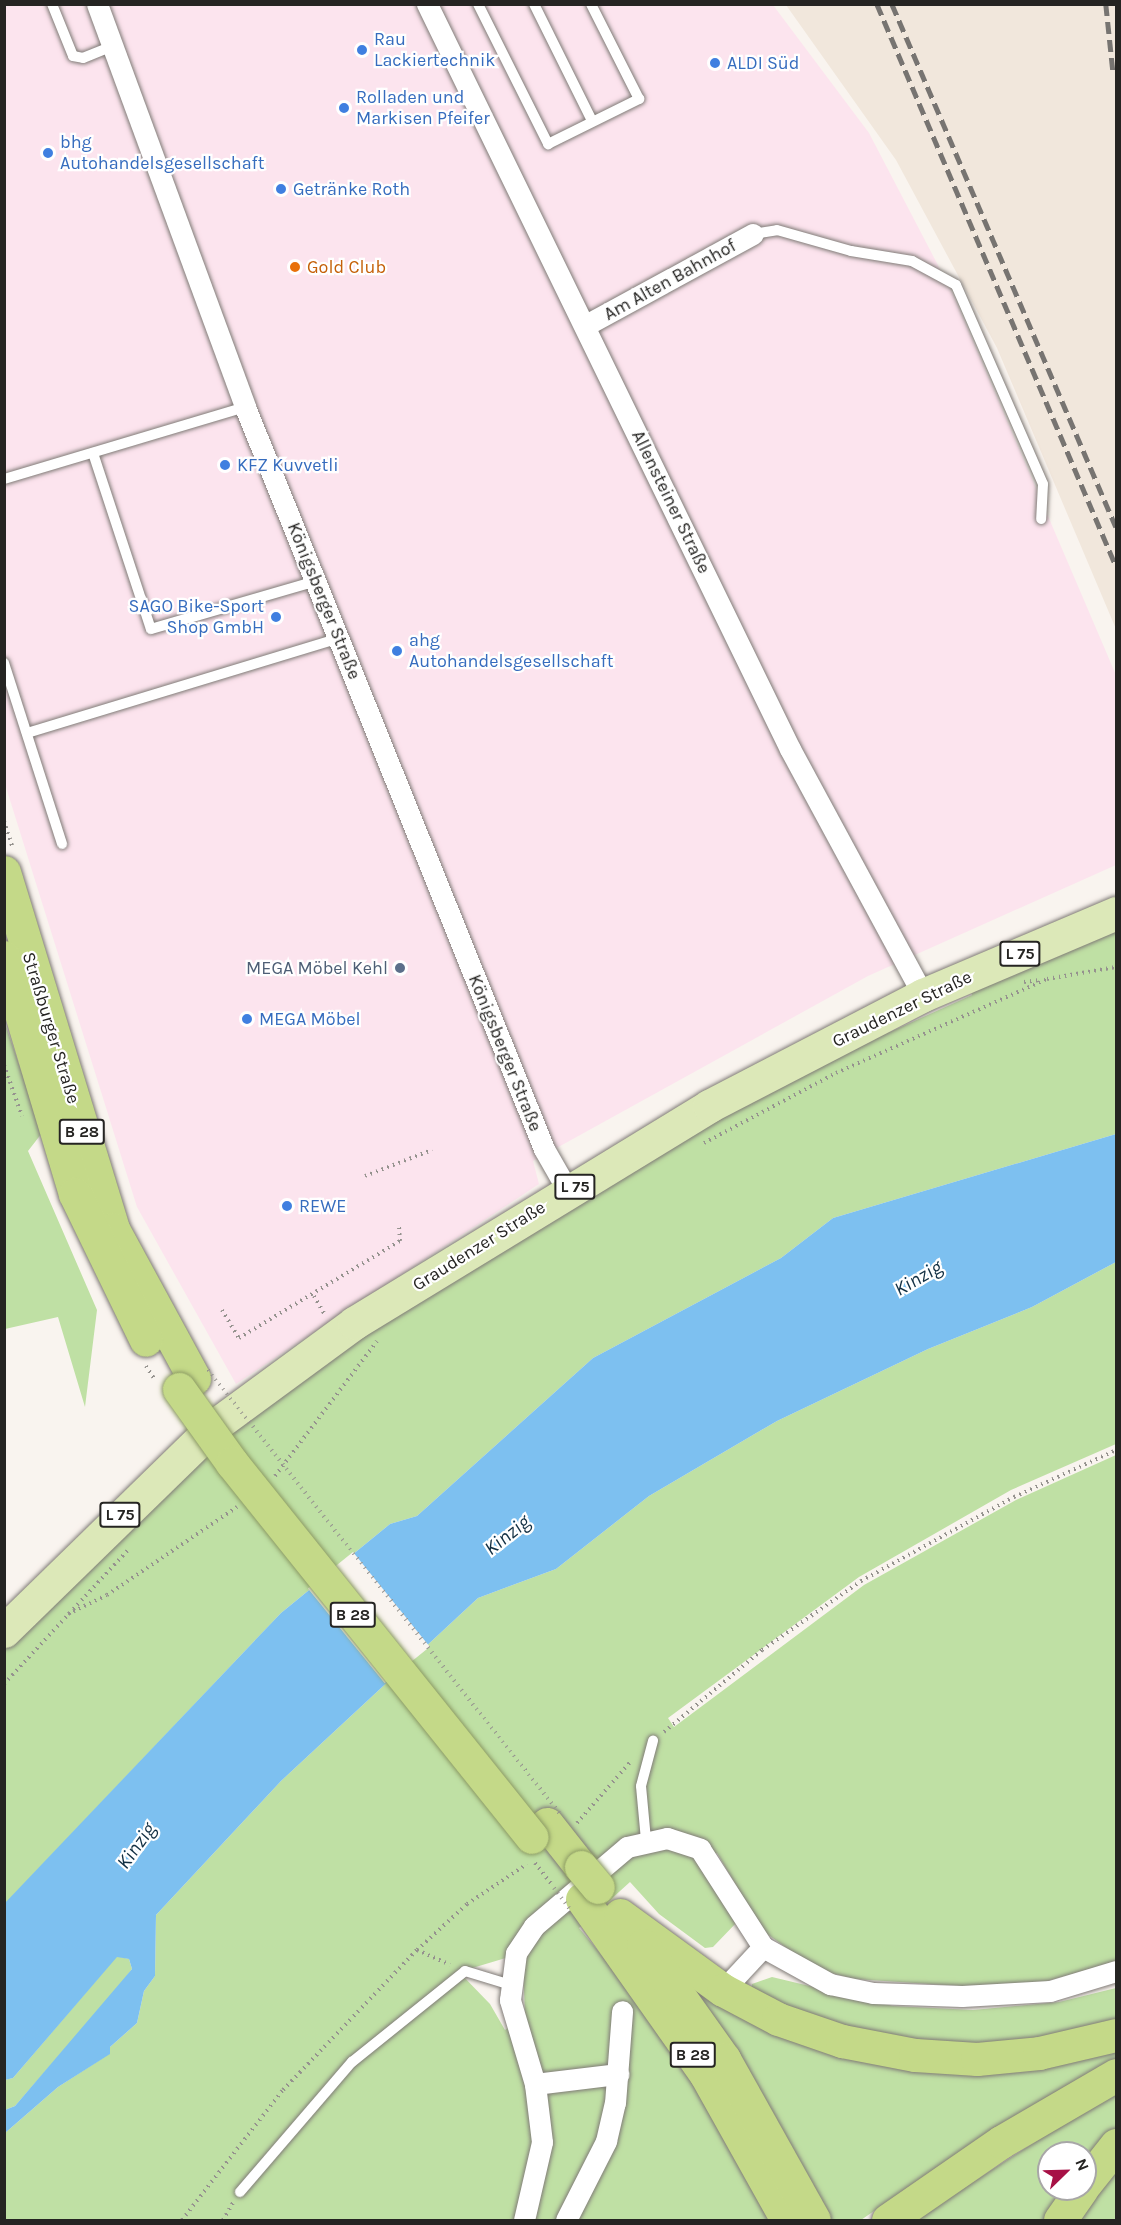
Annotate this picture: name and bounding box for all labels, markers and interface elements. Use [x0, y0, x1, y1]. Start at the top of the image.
place label: Rau Lackiertechnik [374, 29, 495, 72]
marker: Rau Lackiertechnik [355, 43, 369, 57]
place label: ALDI Süd [727, 52, 799, 74]
marker: ALDI Süd [708, 56, 722, 70]
place label: Rolladen und Markisen Pfeifer [356, 87, 490, 130]
marker: Rolladen und Markisen Pfeifer [337, 101, 351, 115]
place label: bhg Autohandelsgesellschaft [60, 132, 265, 174]
marker: bhg Autohandelsgesellschaft [41, 146, 55, 160]
place label: Getränke Roth [293, 178, 410, 200]
marker: Getränke Roth [274, 182, 288, 196]
street label: Am Alten Bahnhof [600, 235, 740, 325]
place label: Gold Club [307, 256, 386, 278]
marker: Gold Club [288, 260, 302, 274]
street label: Allensteiner Straße [627, 427, 715, 577]
place label: KFZ Kuvvetli [237, 454, 339, 476]
marker: KFZ Kuvvetli [218, 458, 232, 472]
street label: Königsberger Straße [283, 519, 365, 683]
place label: SAGO Bike-Sport Shop GmbH [129, 596, 264, 638]
marker: SAGO Bike-Sport Shop GmbH [269, 610, 283, 624]
place label: ahg Autohandelsgesellschaft [409, 630, 614, 672]
marker: ahg Autohandelsgesellschaft [390, 644, 404, 658]
road number: L 75 [999, 941, 1041, 967]
street label: Straßburger Straße [18, 950, 84, 1106]
place label: MEGA Möbel Kehl [246, 957, 388, 979]
marker: MEGA Möbel Kehl [393, 961, 407, 975]
street label: Graudenzer Straße [829, 966, 975, 1052]
street label: Königsberger Straße [464, 971, 546, 1135]
place label: MEGA Möbel [259, 1008, 361, 1030]
marker: MEGA Möbel [240, 1012, 254, 1026]
road number: B 28 [58, 1119, 106, 1145]
road number: L 75 [554, 1174, 596, 1200]
place label: REWE [299, 1195, 346, 1217]
street label: Graudenzer Straße [409, 1196, 549, 1296]
marker: REWE [280, 1199, 294, 1213]
water label: Kinzig [890, 1255, 946, 1301]
road number: L 75 [99, 1502, 141, 1528]
water label: Kinzig [479, 1510, 535, 1560]
road number: B 28 [329, 1602, 377, 1628]
water label: Kinzig [111, 1818, 161, 1874]
road number: B 28 [669, 2042, 717, 2068]
north arrow [1037, 2141, 1097, 2201]
text: N [1071, 2156, 1093, 2174]

